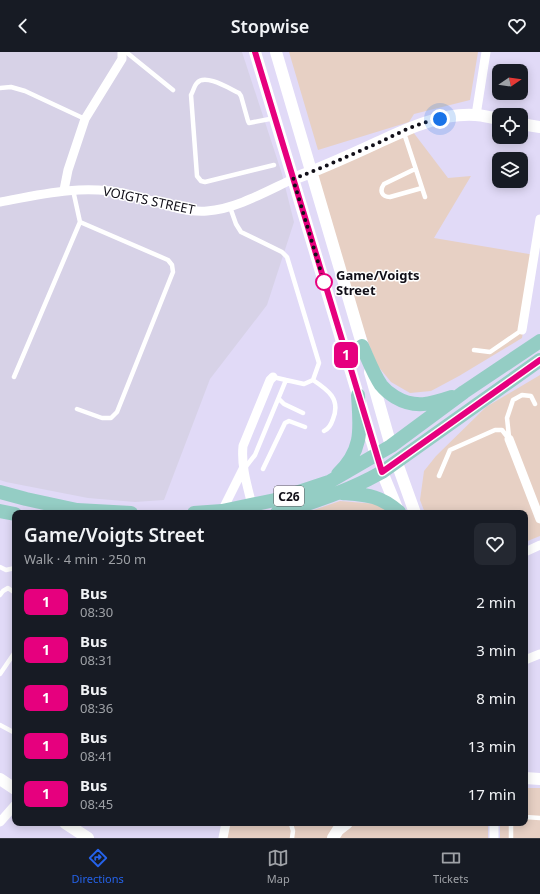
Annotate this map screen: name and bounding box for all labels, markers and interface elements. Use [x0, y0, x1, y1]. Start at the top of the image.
text: Stopwise [231, 14, 309, 38]
icon: back [12, 15, 34, 37]
icon: heart [506, 15, 528, 37]
north arrow [492, 64, 528, 100]
map controls [492, 64, 528, 188]
button: locate [492, 108, 528, 144]
your location [430, 109, 450, 129]
button: layers [492, 152, 528, 188]
street label: VOIGTS STREET [101, 181, 197, 219]
place label: Game/Voigts Street [336, 266, 420, 299]
marker: Game/Voigts Street [315, 273, 333, 291]
line badge: 1 [333, 342, 359, 368]
text: 1 [342, 345, 350, 364]
road number: C26 [274, 486, 304, 506]
text: Game/Voigts Street [24, 522, 204, 548]
button: heart [474, 523, 516, 565]
text: Walk · 4 min · 250 m [24, 550, 146, 568]
text: Bus [80, 583, 107, 603]
text: 1 [42, 592, 50, 611]
text: 2 min [476, 592, 516, 612]
text: 08:30 [80, 603, 113, 621]
text: Bus [80, 631, 107, 651]
text: 1 [42, 640, 50, 659]
text: 3 min [476, 640, 516, 660]
text: 08:31 [80, 651, 113, 669]
text: Bus [80, 679, 107, 699]
text: 1 [42, 688, 50, 707]
text: 8 min [476, 688, 516, 708]
text: 08:36 [80, 699, 113, 717]
text: Bus [80, 727, 107, 747]
text: 1 [42, 736, 50, 755]
text: 13 min [468, 736, 516, 756]
text: 08:41 [80, 747, 113, 765]
text: Bus [80, 775, 107, 795]
text: 1 [42, 784, 50, 803]
text: 17 min [468, 784, 516, 804]
text: 08:45 [80, 795, 113, 813]
tab: Directions [72, 847, 124, 886]
tab: Map [267, 847, 290, 886]
tab: Tickets [433, 847, 468, 886]

